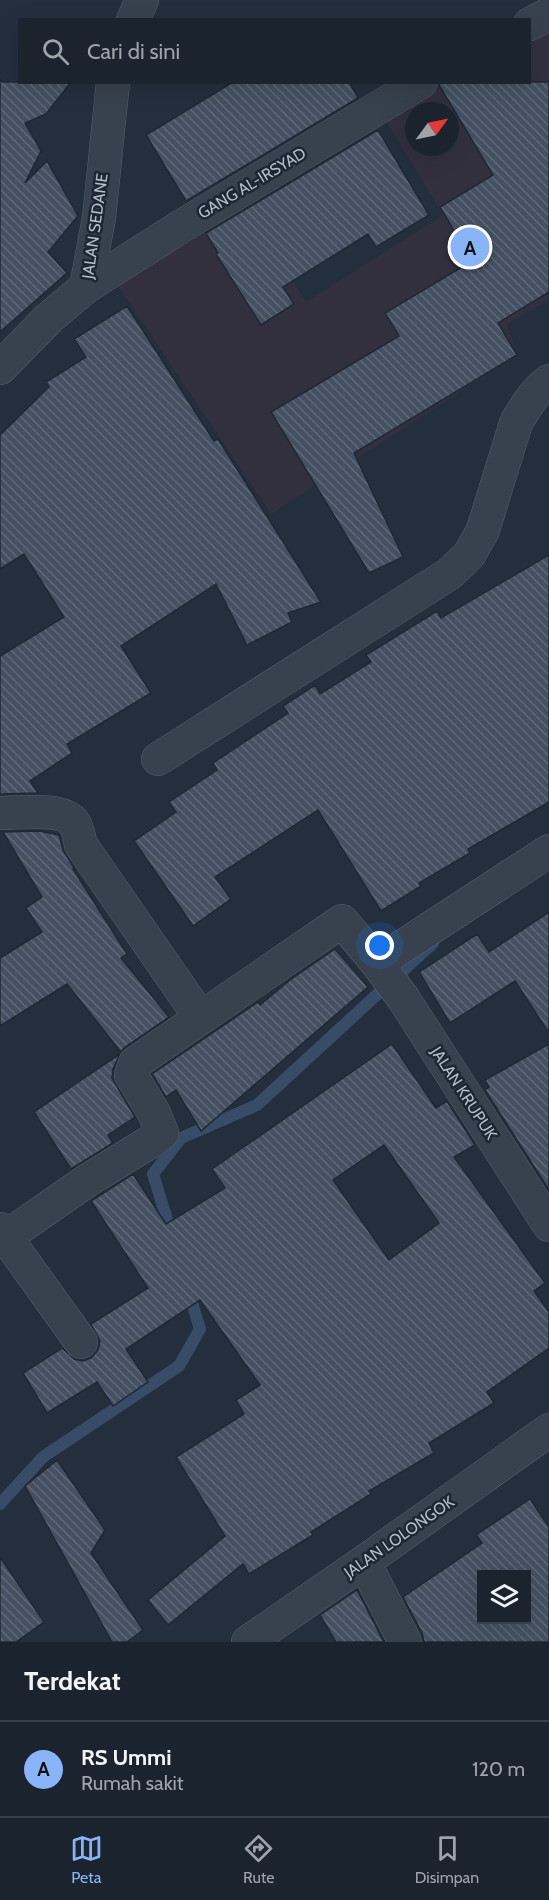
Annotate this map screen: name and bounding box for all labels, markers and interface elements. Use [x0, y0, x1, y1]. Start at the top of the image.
search box [18, 18, 531, 84]
icon: search [39, 35, 72, 68]
text: Cari di sini [87, 38, 180, 65]
north arrow [405, 102, 459, 156]
street label: GANG AL-IRSYAD [195, 143, 309, 223]
street label: JALAN SEDANE [78, 172, 112, 281]
pin: A [450, 224, 490, 270]
your location [365, 931, 394, 960]
street label: JALAN KRUPUK [426, 1042, 501, 1143]
street label: JALAN LOLONGOK [339, 1492, 458, 1583]
map controls [477, 1570, 531, 1624]
button: layers [477, 1570, 531, 1624]
text: Terdekat [24, 1665, 121, 1697]
text: RS Ummi [81, 1744, 171, 1771]
text: A [37, 1757, 50, 1781]
text: 120 m [472, 1757, 525, 1781]
text: Rumah sakit [81, 1771, 184, 1795]
tab: Peta [70, 1832, 103, 1887]
tab: Rute [242, 1832, 275, 1887]
tab: Disimpan [415, 1832, 479, 1887]

